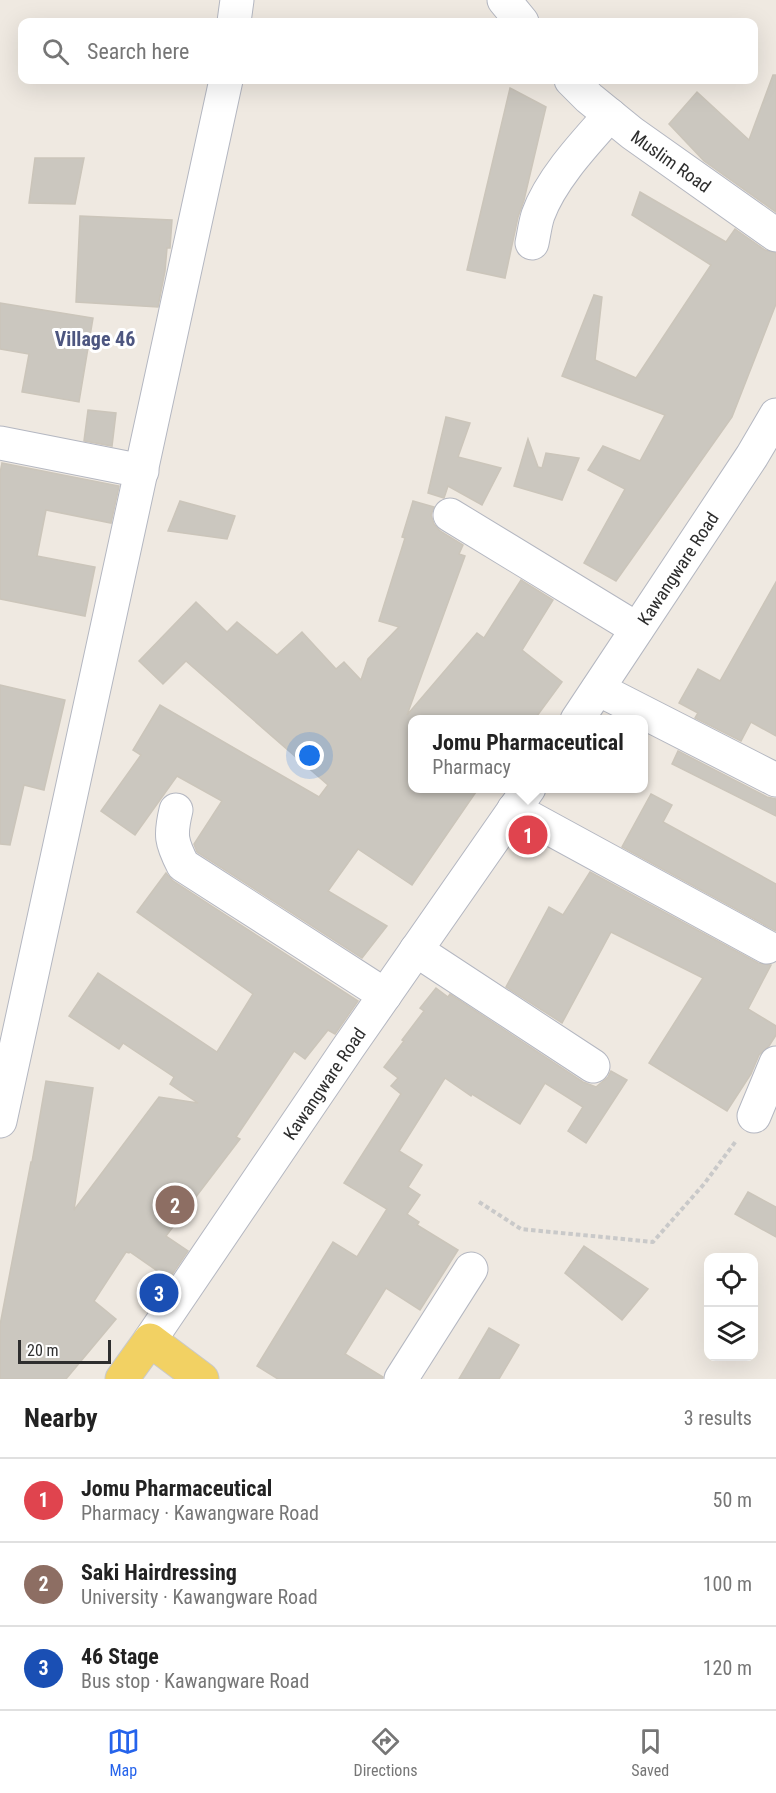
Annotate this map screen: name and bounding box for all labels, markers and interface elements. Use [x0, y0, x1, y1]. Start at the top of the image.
search box [18, 18, 758, 84]
icon: search [39, 35, 72, 68]
text: Search here [87, 39, 189, 64]
street label: Muslim Road [627, 125, 715, 196]
district label: Village 46 [55, 327, 135, 351]
street label: Kawangware Road [633, 508, 722, 629]
popup [408, 715, 648, 793]
text: Jomu Pharmaceutical [432, 730, 624, 755]
your location [295, 741, 324, 770]
text: Pharmacy [432, 755, 511, 779]
pin: 1 [508, 812, 548, 858]
street label: Kawangware Road [279, 1023, 370, 1143]
pin: 2 [156, 1182, 195, 1228]
map controls [704, 1253, 758, 1361]
button: locate [704, 1253, 758, 1307]
pin: 3 [140, 1270, 178, 1316]
button: layers [704, 1307, 758, 1361]
scale bar [18, 1337, 111, 1364]
text: 20 m [27, 1341, 59, 1360]
text: Nearby [24, 1403, 98, 1433]
text: 3 results [684, 1406, 752, 1430]
text: Jomu Pharmaceutical [81, 1476, 272, 1501]
text: 1 [38, 1488, 49, 1512]
text: 50 m [713, 1488, 752, 1512]
text: Pharmacy · Kawangware Road [81, 1501, 319, 1525]
text: Saki Hairdressing [81, 1560, 237, 1585]
text: 2 [38, 1572, 49, 1596]
text: 100 m [703, 1572, 752, 1596]
text: University · Kawangware Road [81, 1585, 318, 1609]
text: 46 Stage [81, 1644, 159, 1669]
text: 3 [38, 1656, 49, 1680]
text: 120 m [703, 1656, 752, 1680]
text: Bus stop · Kawangware Road [81, 1669, 309, 1693]
tab: Map [107, 1725, 140, 1780]
tab: Directions [354, 1725, 417, 1780]
tab: Saved [631, 1725, 669, 1780]

